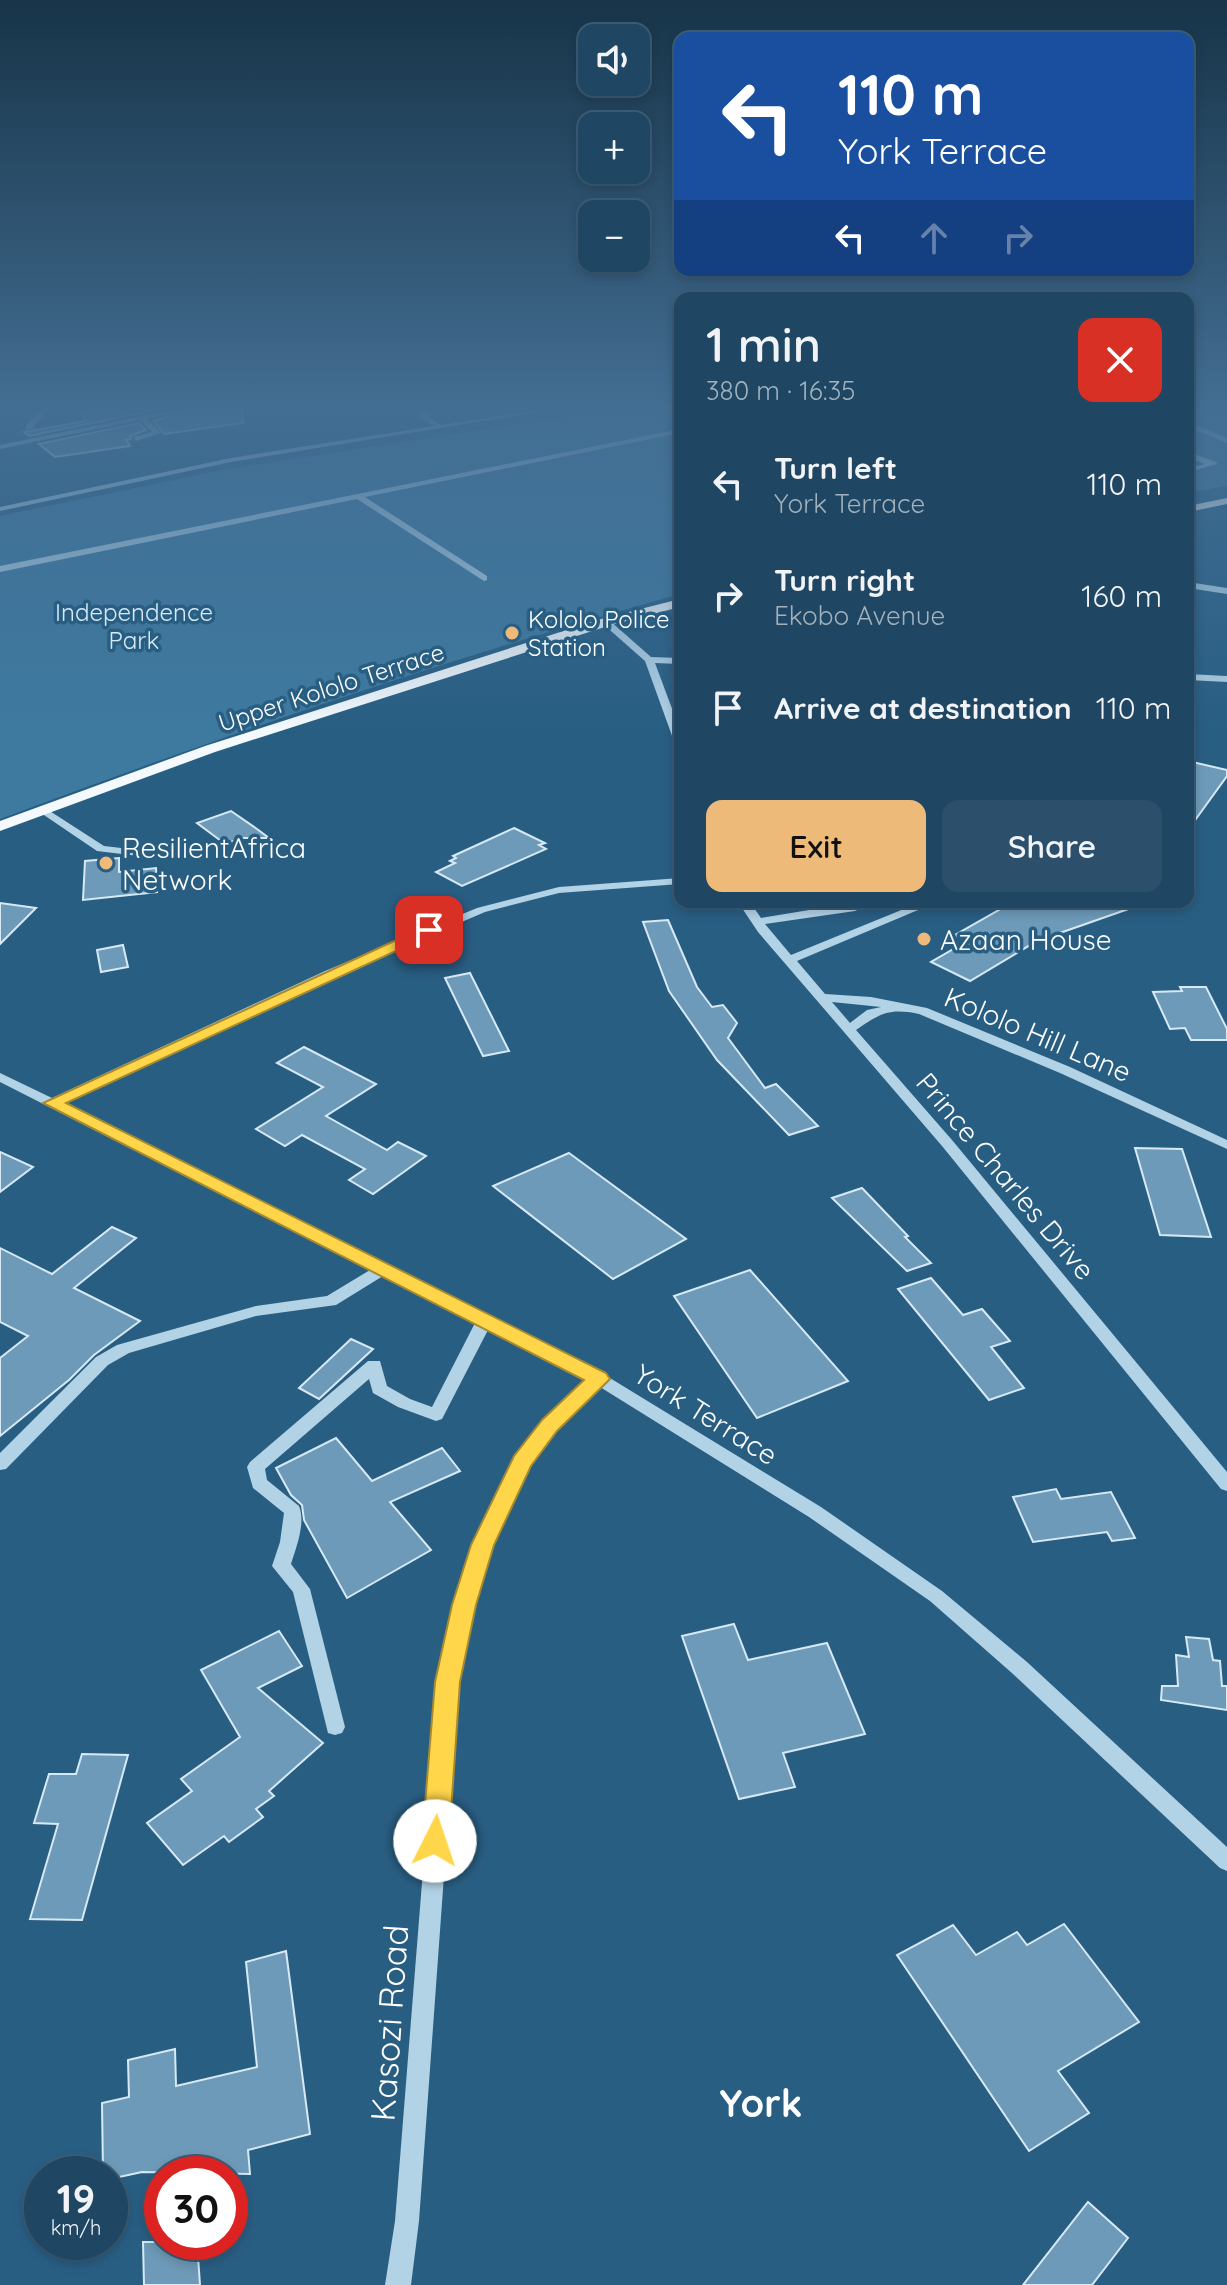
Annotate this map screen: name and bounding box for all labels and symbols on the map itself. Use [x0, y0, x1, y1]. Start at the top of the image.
park label: Independence Park [55, 597, 213, 655]
place label: Kololo Police Station [528, 604, 670, 662]
marker: Kololo Police Station [503, 624, 521, 642]
street label: Upper Kololo Terrace [214, 636, 448, 738]
place label: ResilientAfrica Network [122, 830, 306, 897]
marker: ResilientAfrica Network [97, 854, 115, 872]
pin [395, 896, 463, 964]
place label: Azaan House [940, 922, 1112, 957]
marker: Azaan House [915, 930, 933, 948]
street label: Kololo Hill Lane [939, 979, 1137, 1089]
street label: Prince Charles Drive [909, 1065, 1103, 1287]
street label: York Terrace [628, 1356, 784, 1472]
position arrow [393, 1799, 477, 1883]
street label: Kasozi Road [361, 1923, 417, 2123]
district label: York [720, 2079, 802, 2127]
speed limit sign: 30 [144, 2156, 248, 2260]

